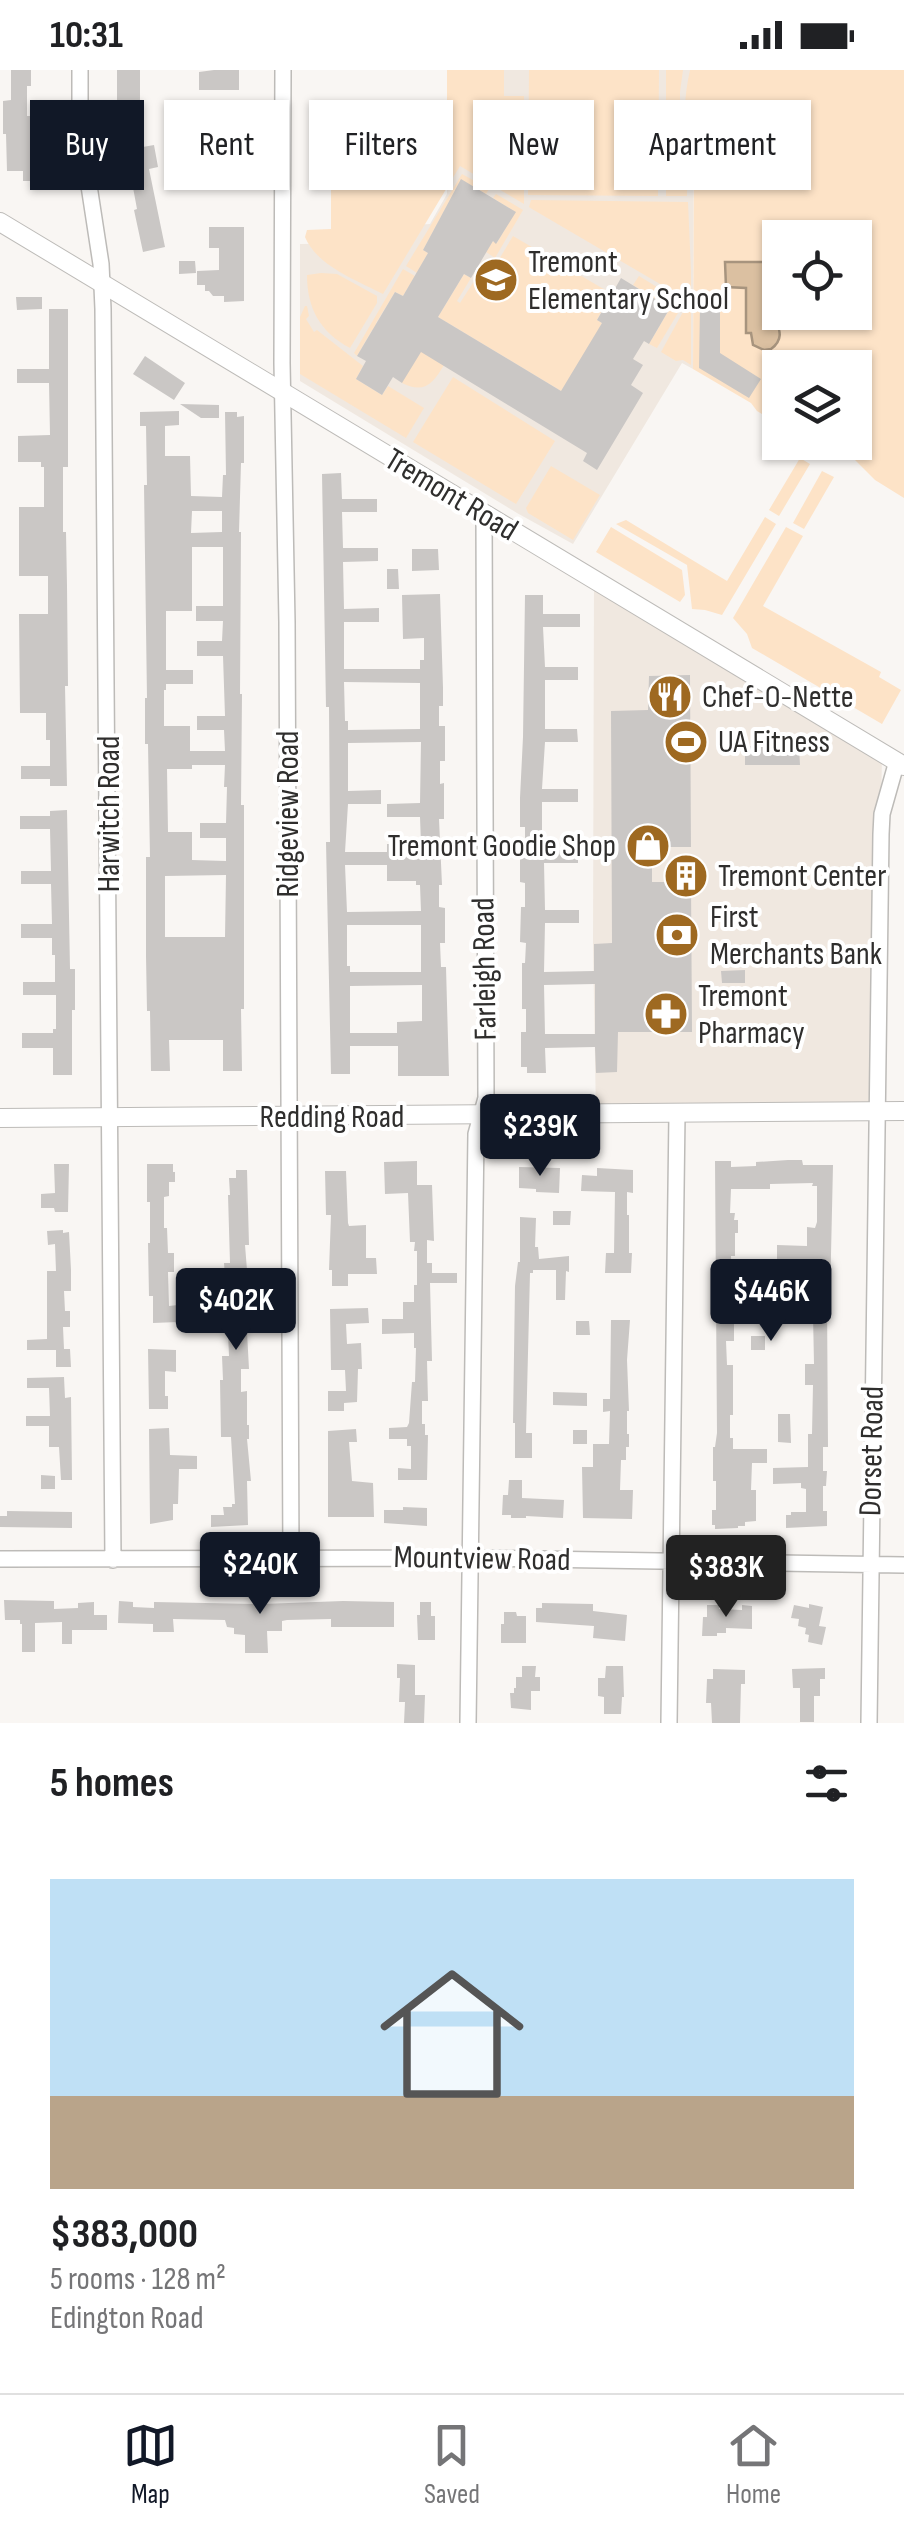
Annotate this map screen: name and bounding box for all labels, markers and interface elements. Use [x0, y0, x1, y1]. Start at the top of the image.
text: 10:31 [50, 13, 123, 58]
chip: Buy [30, 100, 144, 190]
chip: Rent [164, 100, 289, 190]
chip: Filters [309, 100, 453, 190]
chip: New [473, 100, 594, 190]
chip: Apartment [614, 100, 811, 190]
map controls [762, 220, 872, 460]
button: locate [762, 220, 872, 330]
place label: Tremont Elementary School [528, 243, 729, 319]
school or university icon: Tremont Elementary School [473, 257, 519, 303]
button: layers [762, 350, 872, 460]
street label: Tremont Road [377, 440, 525, 550]
restaurant icon: Chef-O-Nette [647, 674, 693, 720]
place label: Chef-O-Nette [702, 678, 854, 717]
sports icon: UA Fitness [663, 719, 709, 765]
place label: UA Fitness [718, 723, 830, 762]
street label: Ridgeview Road [269, 731, 308, 897]
street label: Harwitch Road [90, 736, 129, 892]
shop icon: Tremont Goodie Shop [625, 823, 671, 869]
place label: Tremont Goodie Shop [387, 827, 616, 866]
building icon: Tremont Center [663, 853, 709, 899]
place label: Tremont Center [718, 857, 886, 896]
street label: Farleigh Road [464, 897, 506, 1041]
place label: First Merchants Bank [710, 898, 882, 974]
bank icon: First Merchants Bank [654, 912, 700, 958]
place label: Tremont Pharmacy [698, 977, 805, 1053]
pharmacy icon: Tremont Pharmacy [643, 991, 689, 1037]
pin: $239K [470, 1094, 610, 1179]
street label: Redding Road [260, 1098, 404, 1137]
text: $239K [502, 1107, 578, 1146]
pin: $446K [701, 1259, 841, 1344]
pin: $402K [166, 1268, 306, 1353]
text: $446K [732, 1272, 810, 1311]
text: $402K [198, 1281, 274, 1320]
street label: Dorset Road [851, 1386, 893, 1516]
pin: $240K [190, 1532, 330, 1617]
pin: $383K [656, 1535, 796, 1620]
street label: Mountview Road [393, 1538, 571, 1580]
text: $240K [222, 1545, 298, 1584]
text: $383K [688, 1548, 764, 1587]
icon: filters [799, 1756, 854, 1811]
text: 5 homes [50, 1758, 174, 1809]
icon: home [362, 1944, 542, 2124]
text: $383,000 [50, 2209, 198, 2260]
text: 5 rooms · 128 m² [50, 2260, 226, 2299]
text: Edington Road [50, 2299, 204, 2338]
tab: Map [123, 2418, 178, 2511]
tab: Saved [424, 2418, 480, 2511]
tab: Home [726, 2418, 781, 2511]

